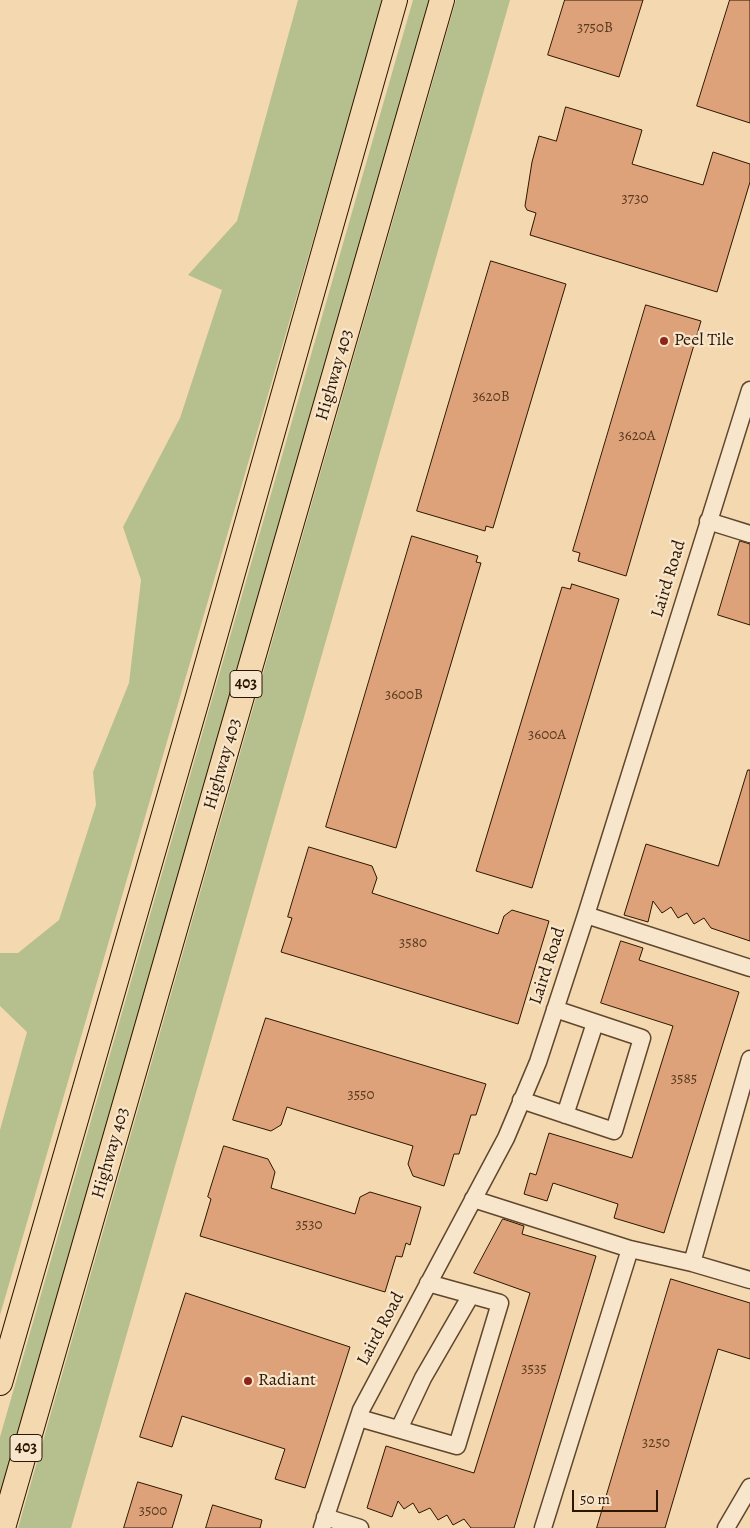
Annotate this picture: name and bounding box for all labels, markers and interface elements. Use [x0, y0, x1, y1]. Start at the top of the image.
house number: 3750B [577, 19, 613, 37]
house number: 3730 [622, 190, 648, 208]
street label: Highway 403 [312, 327, 358, 423]
place label: Peel Tile [674, 330, 734, 352]
marker: Peel Tile [658, 335, 670, 347]
house number: 3620B [472, 388, 510, 406]
house number: 3620A [618, 427, 656, 445]
street label: Laird Road [647, 538, 691, 620]
road number: 403 [230, 671, 262, 698]
house number: 3600B [385, 686, 423, 704]
street label: Highway 403 [200, 716, 246, 812]
house number: 3600A [528, 726, 566, 744]
street label: Laird Road [525, 925, 571, 1007]
house number: 3580 [399, 934, 427, 952]
house number: 3585 [671, 1070, 697, 1088]
house number: 3550 [347, 1086, 375, 1104]
street label: Highway 403 [88, 1105, 134, 1201]
house number: 3530 [296, 1216, 322, 1234]
street label: Laird Road [353, 1289, 409, 1369]
house number: 3535 [521, 1360, 547, 1378]
place label: Radiant [258, 1370, 316, 1392]
marker: Radiant [242, 1375, 254, 1387]
house number: 3250 [642, 1434, 670, 1452]
road number: 403 [10, 1435, 42, 1462]
scale bar [575, 1480, 661, 1512]
text: 50 m [580, 1489, 610, 1509]
house number: 3500 [139, 1502, 167, 1520]

